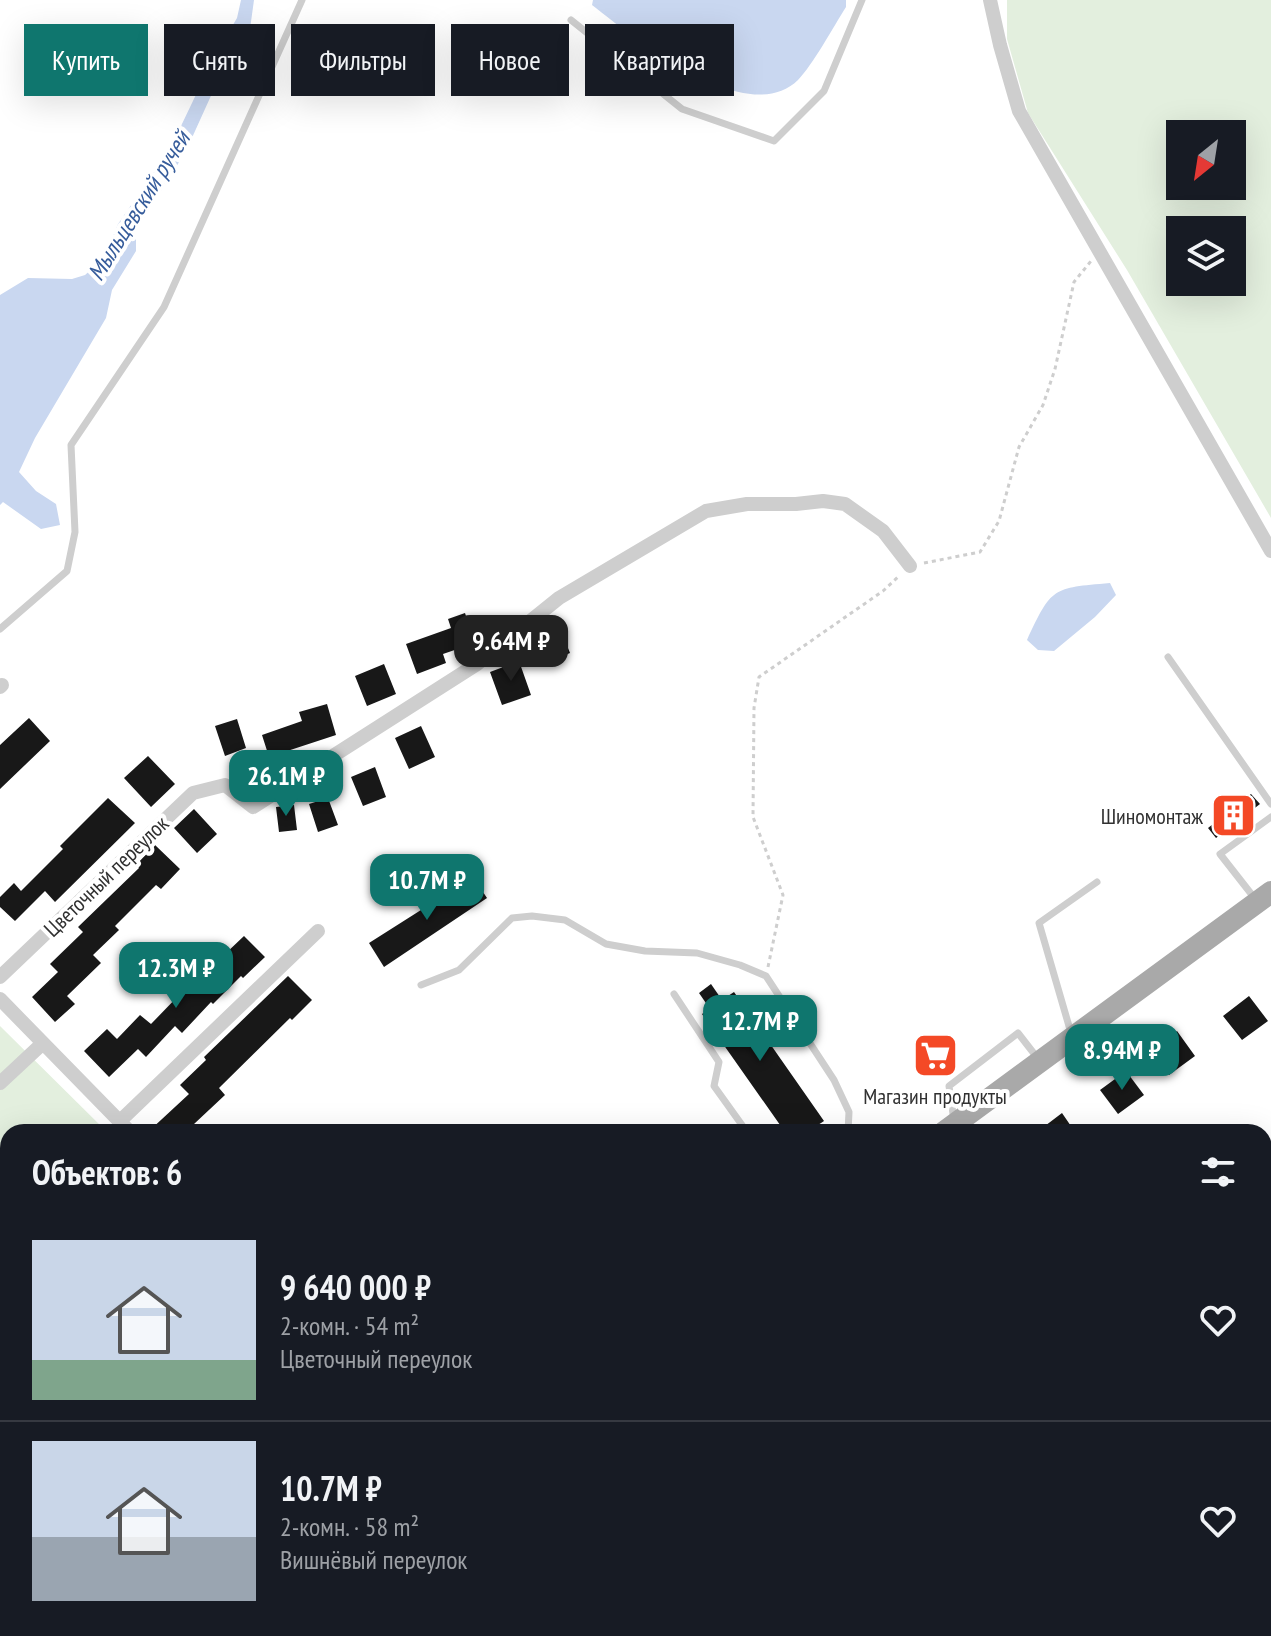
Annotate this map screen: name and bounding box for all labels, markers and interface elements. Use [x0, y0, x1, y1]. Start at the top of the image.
chip: Купить [24, 24, 148, 96]
chip: Снять [164, 24, 275, 96]
chip: Фильтры [291, 24, 435, 96]
chip: Новое [451, 24, 569, 96]
chip: Квартира [585, 24, 734, 96]
north arrow [1166, 120, 1246, 200]
map controls [1166, 120, 1246, 296]
water label: Мыльцевский ручей [80, 123, 198, 286]
button: layers [1166, 216, 1246, 296]
pin: 9.64M ₽ [437, 615, 585, 683]
text: 9.64M ₽ [472, 624, 550, 657]
pin: 26.1M ₽ [212, 750, 360, 818]
text: 26.1M ₽ [247, 759, 325, 792]
building icon: Шиномонтаж [1210, 792, 1258, 840]
place label: Шиномонтаж [1101, 802, 1203, 830]
street label: Цветочный переулок [38, 809, 175, 943]
pin: 10.7M ₽ [353, 854, 501, 922]
text: 10.7M ₽ [388, 863, 466, 896]
pin: 12.3M ₽ [102, 942, 250, 1010]
text: 12.3M ₽ [137, 951, 215, 984]
pin: 12.7M ₽ [686, 995, 834, 1063]
text: 12.7M ₽ [721, 1004, 799, 1037]
pin: 8.94M ₽ [1048, 1024, 1196, 1092]
supermarket icon: Магазин продукты [911, 1031, 959, 1079]
text: 8.94M ₽ [1083, 1033, 1161, 1066]
place label: Магазин продукты [863, 1082, 1007, 1110]
text: Объектов: 6 [32, 1150, 182, 1194]
icon: filters [1196, 1150, 1240, 1194]
text: 9 640 000 ₽ [280, 1265, 431, 1309]
icon: home [96, 1272, 192, 1368]
icon: heart [1196, 1298, 1240, 1342]
text: 2-комн. · 54 m² [280, 1309, 419, 1342]
text: Цветочный переулок [280, 1342, 472, 1375]
text: 10.7M ₽ [280, 1466, 382, 1510]
icon: home [96, 1473, 192, 1569]
icon: heart [1196, 1499, 1240, 1543]
text: 2-комн. · 58 m² [280, 1510, 419, 1543]
text: Вишнёвый переулок [280, 1543, 467, 1576]

